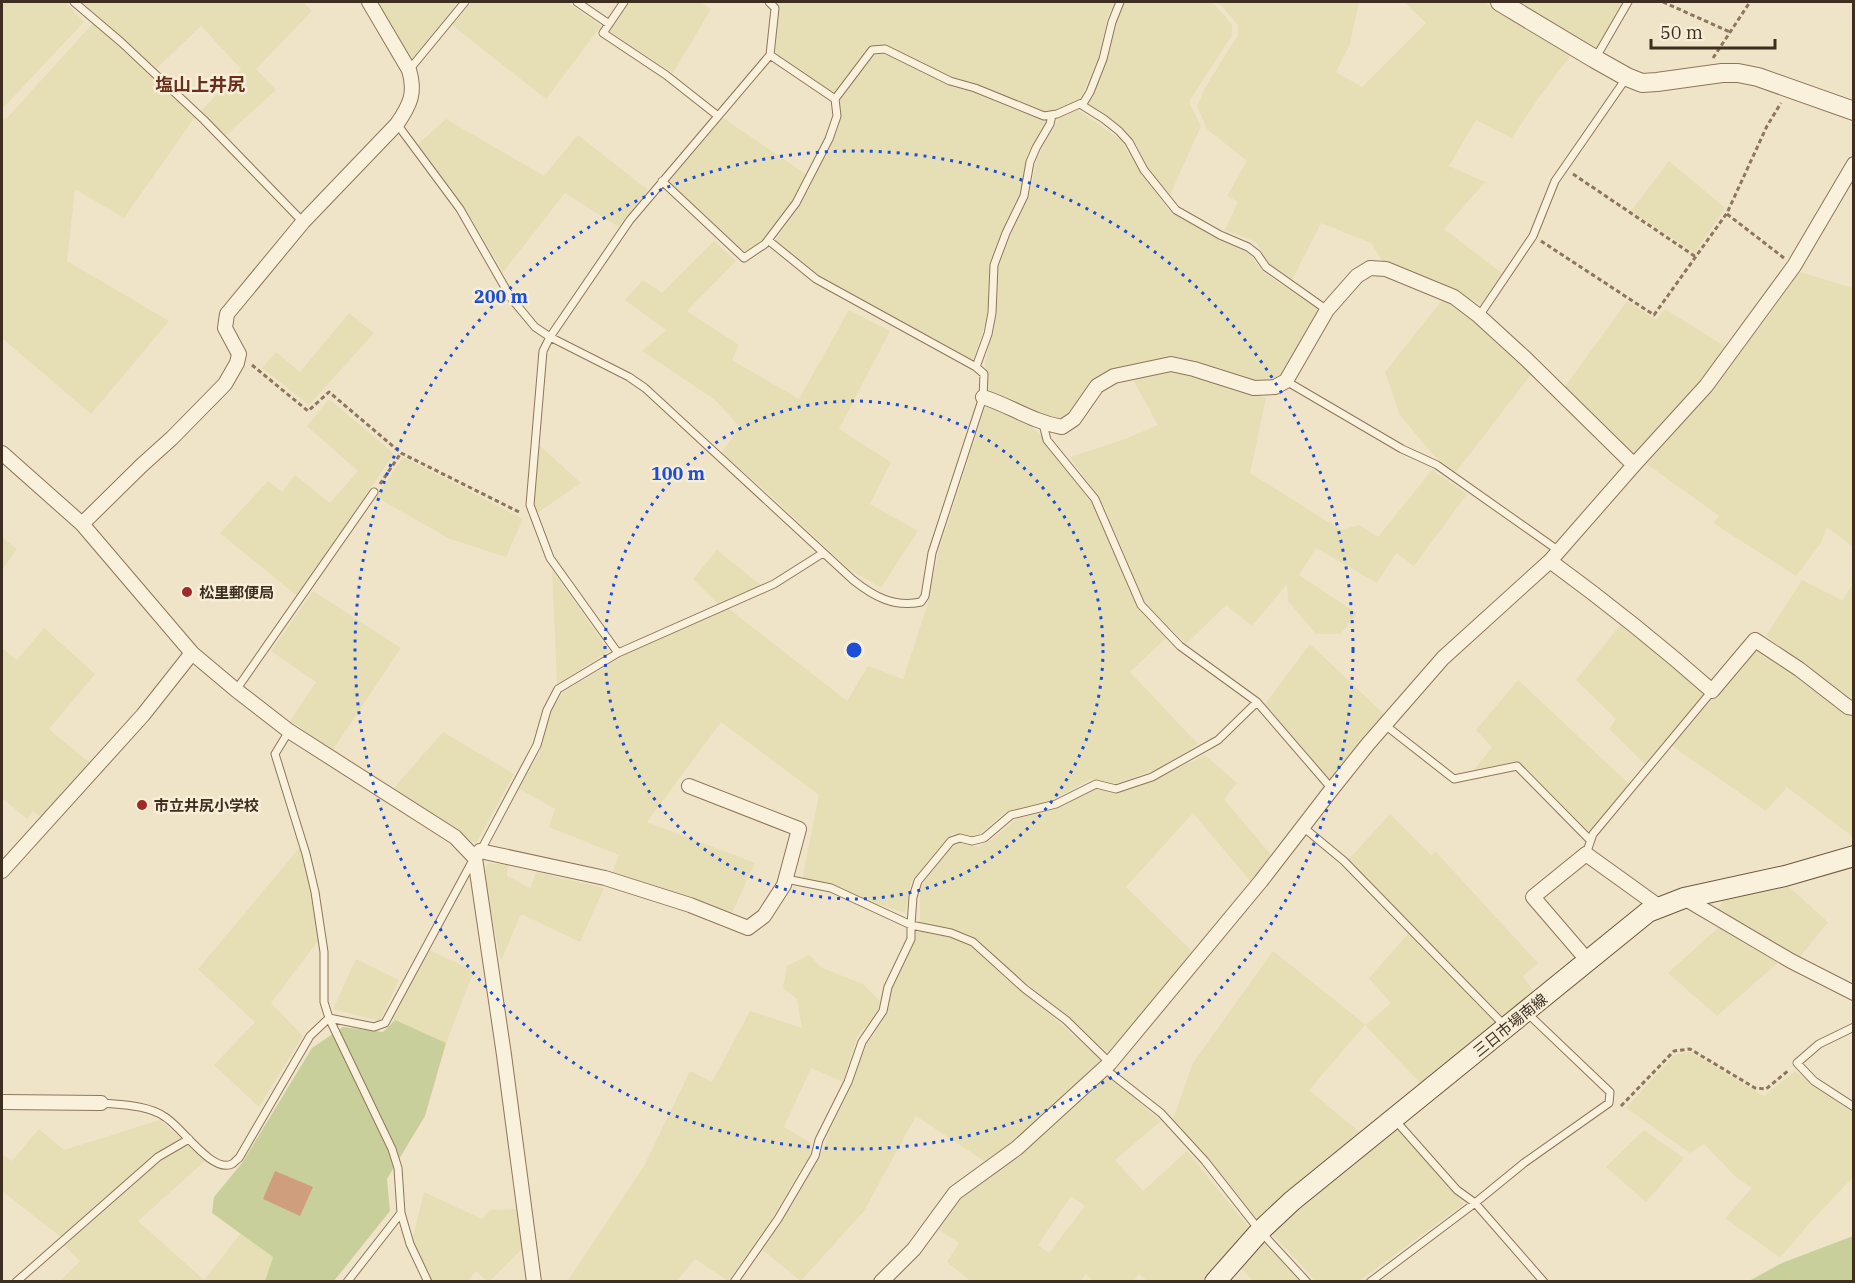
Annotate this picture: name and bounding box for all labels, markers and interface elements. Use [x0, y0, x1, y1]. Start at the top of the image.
scale bar [1651, 12, 1776, 50]
text: 50 m [1660, 21, 1703, 44]
district label: 塩山上井尻 [155, 73, 245, 96]
text: 200 m [474, 285, 529, 308]
text: 100 m [651, 462, 706, 485]
place label: 松里郵便局 [199, 583, 274, 602]
marker: 松里郵便局 [180, 585, 194, 599]
centre of rings [844, 640, 864, 660]
place label: 市立井尻小学校 [154, 796, 259, 815]
marker: 市立井尻小学校 [135, 798, 149, 812]
street label: 三日市場南線 [1469, 989, 1551, 1061]

